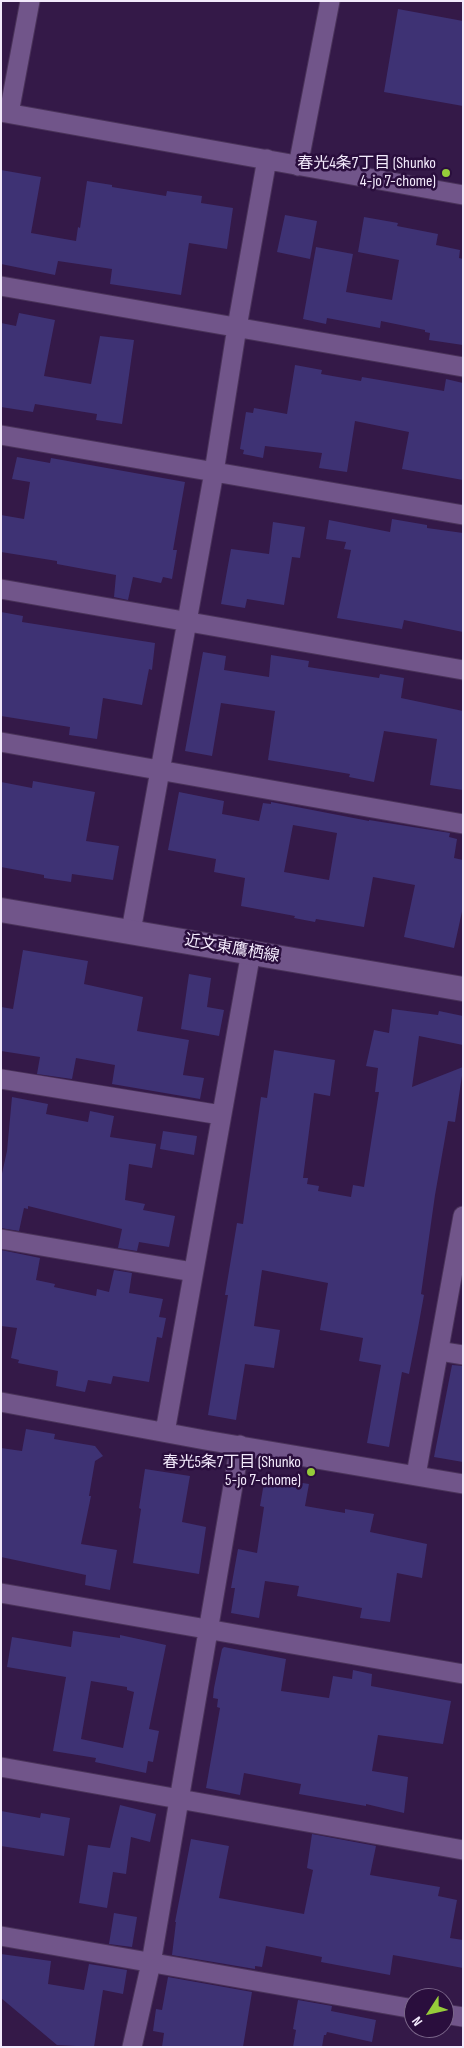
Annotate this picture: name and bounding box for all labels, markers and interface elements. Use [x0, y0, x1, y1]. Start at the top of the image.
place label: 春光4条7丁目 (Shunko 4-jo 7-chome) [297, 154, 436, 192]
marker: 春光4条7丁目 (Shunko 4-jo 7-chome) [440, 167, 452, 179]
street label: 近文東鷹栖線 [183, 931, 281, 967]
place label: 春光5条7丁目 (Shunko 5-jo 7-chome) [162, 1453, 301, 1491]
marker: 春光5条7丁目 (Shunko 5-jo 7-chome) [305, 1466, 317, 1478]
north arrow [404, 1988, 454, 2038]
text: N [408, 2013, 426, 2029]

